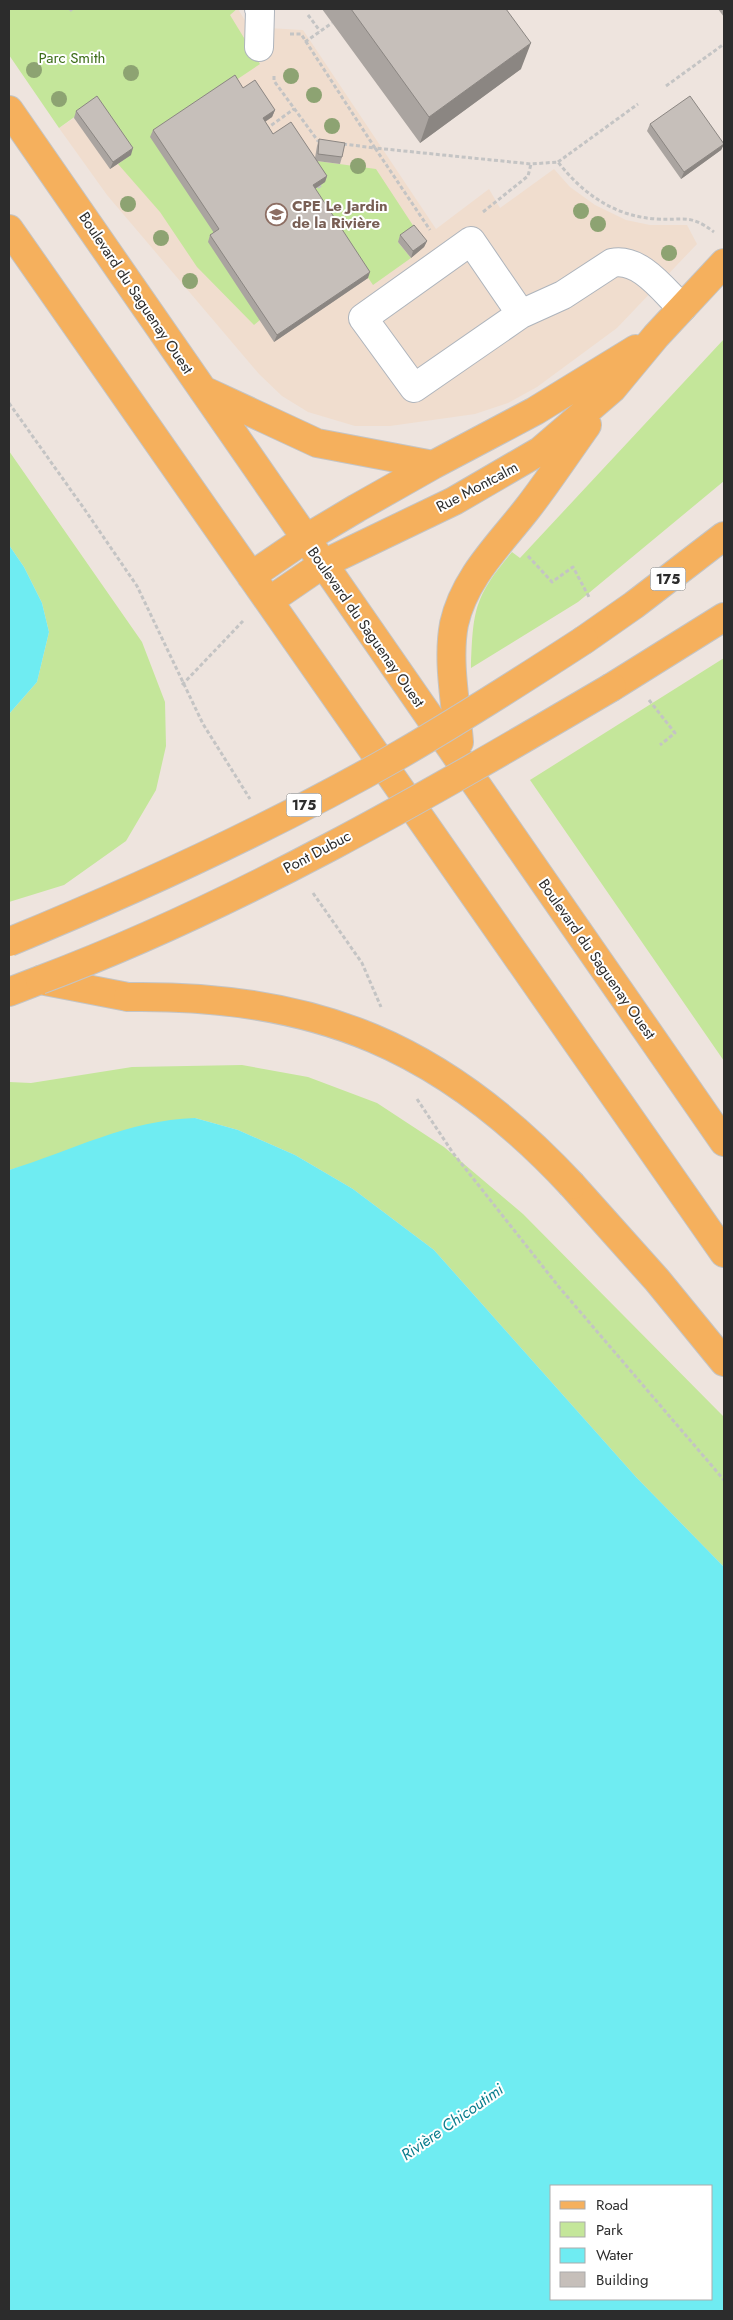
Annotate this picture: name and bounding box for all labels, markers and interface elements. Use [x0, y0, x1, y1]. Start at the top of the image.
park label: Parc Smith [39, 47, 105, 69]
place label: CPE Le Jardin de la Rivière [292, 195, 388, 234]
school or university icon: CPE Le Jardin de la Rivière [264, 203, 288, 227]
street label: Boulevard du Saguenay Ouest [73, 208, 199, 379]
street label: Rue Montcalm [432, 456, 522, 518]
street label: Boulevard du Saguenay Ouest [302, 542, 430, 712]
road number: 175 [650, 568, 686, 590]
road number: 175 [286, 794, 322, 816]
street label: Pont Dubuc [279, 825, 355, 879]
street label: Boulevard du Saguenay Ouest [533, 874, 661, 1044]
water label: Rivière Chicoutimi [396, 2078, 509, 2166]
legend [550, 2185, 713, 2300]
text: Road [596, 2194, 628, 2216]
text: Park [596, 2219, 623, 2241]
text: Water [596, 2244, 634, 2266]
text: Building [596, 2269, 648, 2291]

